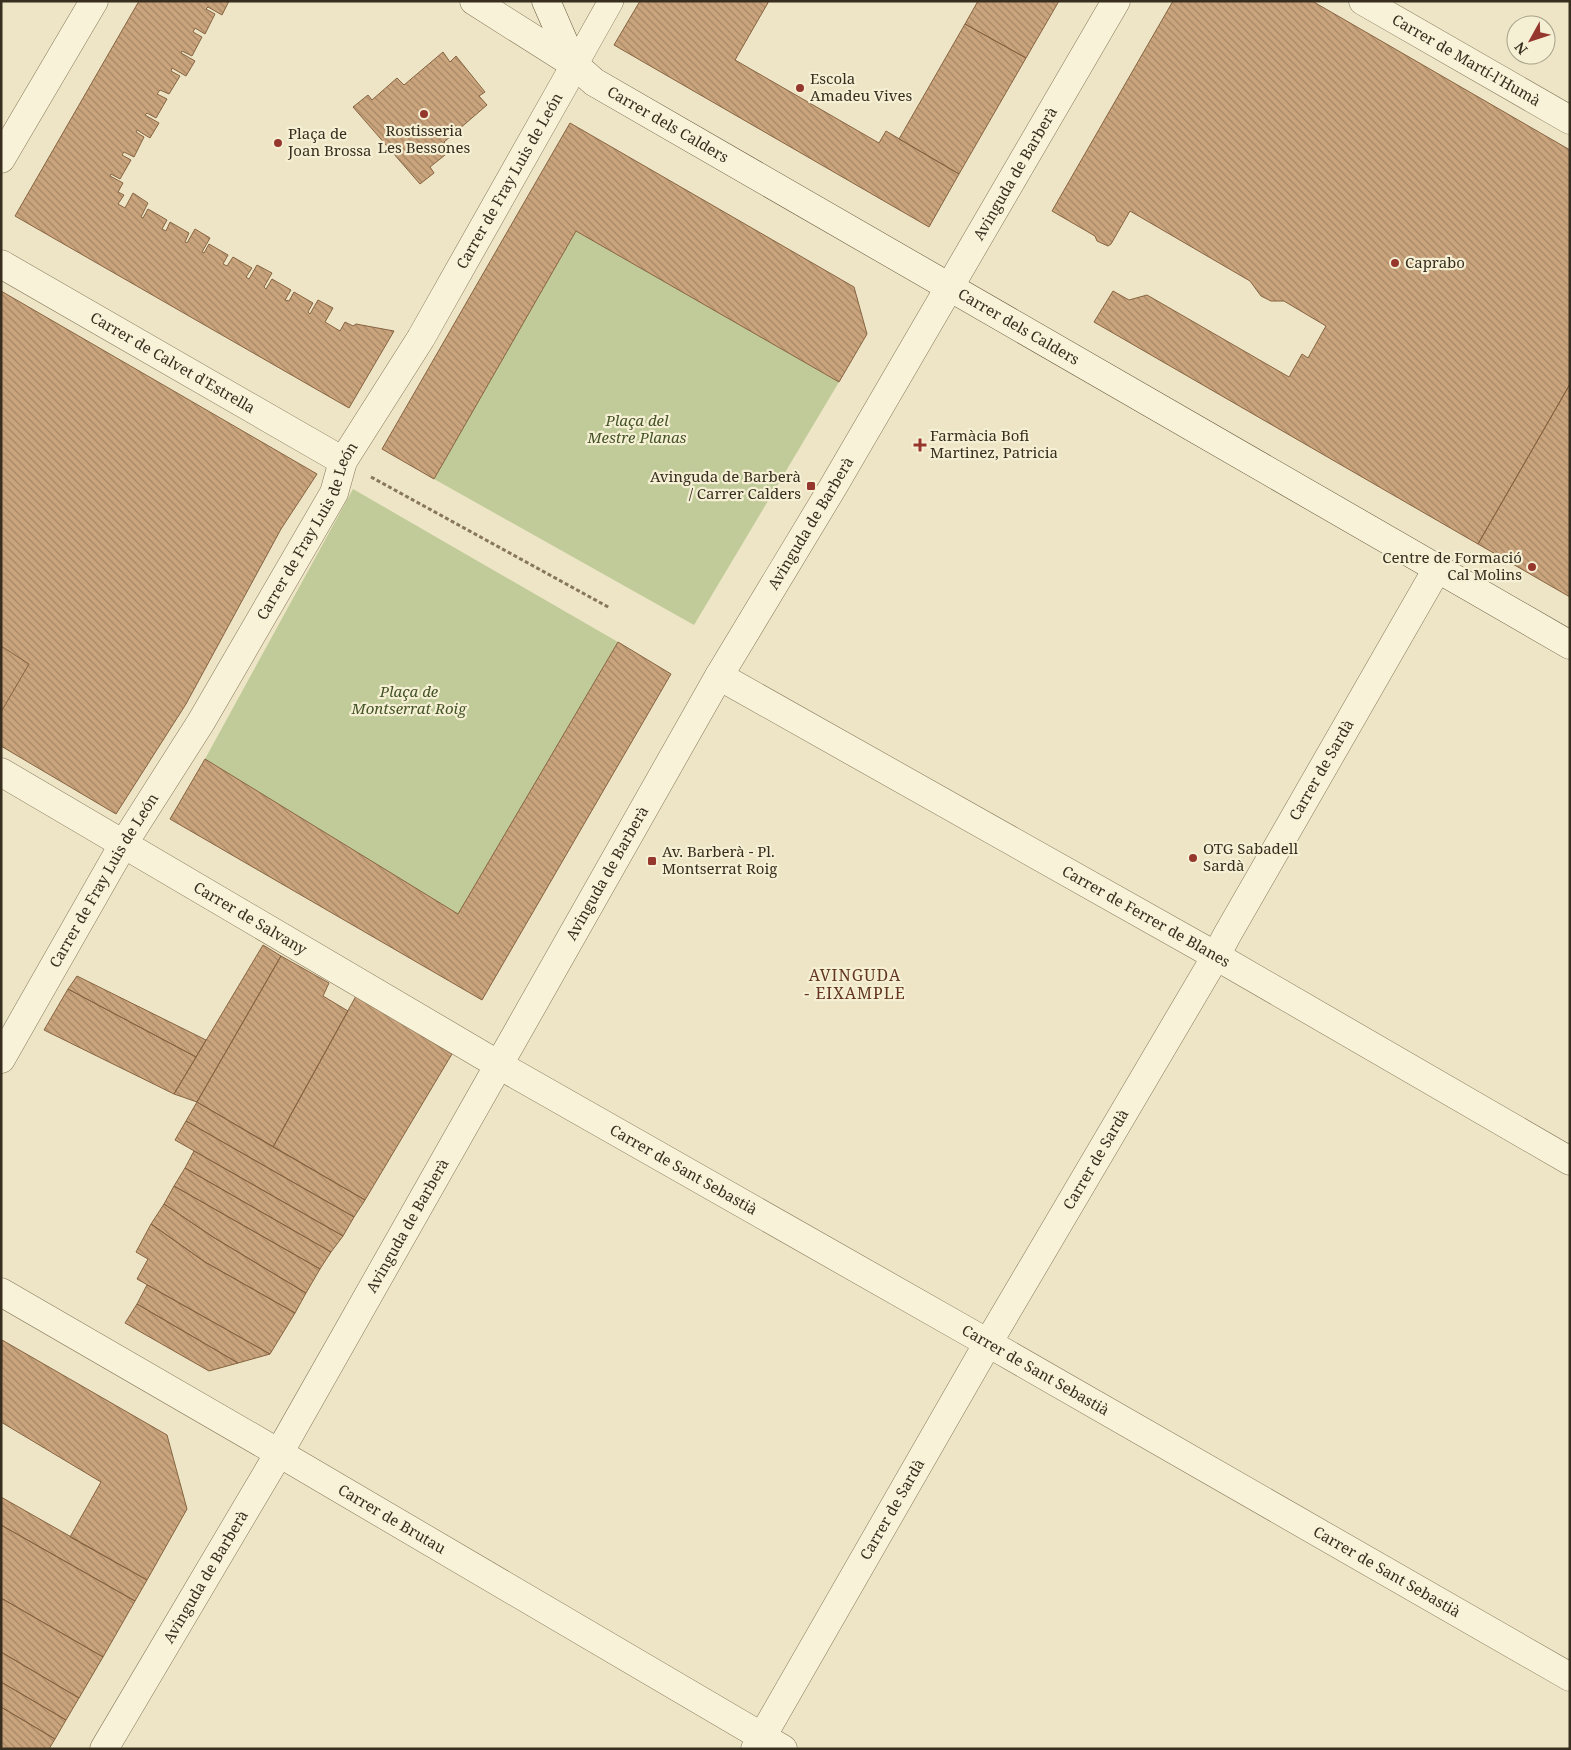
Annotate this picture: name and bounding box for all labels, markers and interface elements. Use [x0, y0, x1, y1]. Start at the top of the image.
street label: Carrer de Martí-l'Humà [1389, 9, 1545, 110]
north arrow [1506, 15, 1556, 65]
text: N [1510, 38, 1531, 59]
place label: Escola Amadeu Vives [810, 68, 912, 105]
street label: Carrer dels Calders [604, 81, 733, 167]
marker: Escola Amadeu Vives [794, 82, 806, 94]
street label: Carrer de Fray Luis de León [451, 88, 567, 272]
street label: Avinguda de Barberà [968, 103, 1061, 244]
marker: Rostisseria Les Bessones [418, 108, 430, 120]
place label: Rostisseria Les Bessones [378, 120, 470, 157]
place label: Plaça de Joan Brossa [287, 123, 372, 160]
marker: Plaça de Joan Brossa [272, 137, 284, 149]
place label: Caprabo [1405, 252, 1465, 272]
marker: Caprabo [1389, 257, 1401, 269]
street label: Carrer dels Calders [955, 283, 1084, 369]
street label: Carrer de Calvet d'Estrella [87, 307, 259, 417]
park label: Plaça del Mestre Planas [586, 410, 687, 447]
place label: Farmàcia Bofi Martinez, Patricia [930, 425, 1058, 462]
street label: Carrer de Fray Luis de León [251, 437, 362, 623]
marker: Farmàcia Bofi Martinez, Patricia [914, 439, 926, 451]
street label: Avinguda de Barberà [763, 453, 857, 593]
place label: Avinguda de Barberà / Carrer Calders [650, 466, 801, 503]
marker: Avinguda de Barberà / Carrer Calders [805, 480, 817, 492]
place label: Centre de Formació Cal Molins [1382, 547, 1522, 584]
marker: Centre de Formació Cal Molins [1526, 561, 1538, 573]
park label: Plaça de Montserrat Roig [351, 681, 467, 718]
street label: Carrer de Sardà [1284, 716, 1358, 824]
street label: Carrer de Fray Luis de León [44, 789, 162, 971]
street label: Avinguda de Barberà [560, 802, 652, 943]
place label: OTG Sabadell Sardà [1203, 838, 1298, 875]
place label: Av. Barberà - Pl. Montserrat Roig [662, 841, 777, 878]
marker: OTG Sabadell Sardà [1187, 852, 1199, 864]
marker: Av. Barberà - Pl. Montserrat Roig [646, 855, 658, 867]
street label: Carrer de Ferrer de Blanes [1059, 860, 1234, 971]
street label: Carrer de Salvany [190, 877, 311, 959]
district label: AVINGUDA - EIXAMPLE [804, 964, 906, 1004]
street label: Carrer de Sardà [1058, 1105, 1133, 1213]
street label: Carrer de Sant Sebastià [607, 1119, 761, 1219]
street label: Avinguda de Barberà [361, 1155, 453, 1296]
street label: Carrer de Sant Sebastià [959, 1319, 1113, 1420]
street label: Carrer de Sardà [855, 1455, 928, 1563]
street label: Carrer de Brutau [335, 1479, 450, 1558]
street label: Avinguda de Barberà [158, 1506, 252, 1646]
street label: Carrer de Sant Sebastià [1310, 1521, 1464, 1621]

